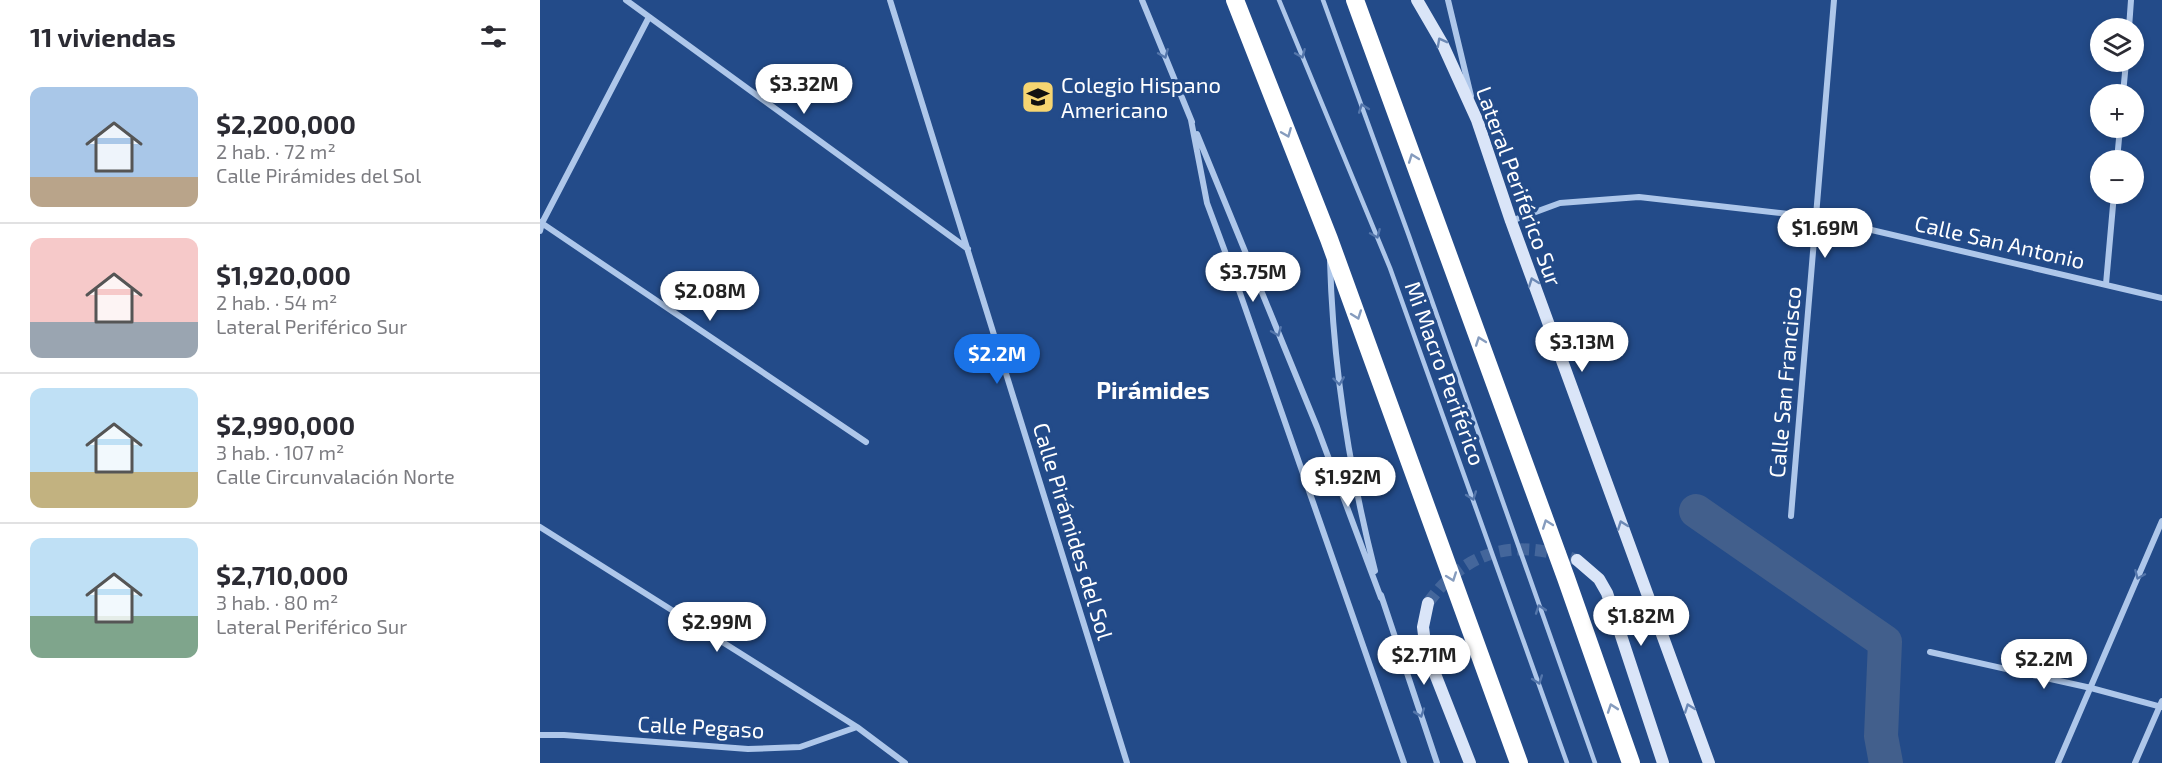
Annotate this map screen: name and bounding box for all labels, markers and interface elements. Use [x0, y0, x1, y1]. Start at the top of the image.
map controls [2090, 18, 2144, 204]
button: layers [2090, 18, 2144, 72]
icon: filters [477, 20, 510, 53]
text: 11 viviendas [30, 21, 176, 52]
one-way arrow [1436, 37, 1448, 48]
one-way arrow [1157, 48, 1169, 59]
one-way arrow [1294, 48, 1306, 59]
pin: $3.32M [755, 64, 853, 115]
text: $3.32M [769, 71, 839, 95]
place label: Colegio Hispano Americano [1061, 71, 1221, 122]
school or university icon: Colegio Hispano Americano [1020, 79, 1056, 115]
street label: Lateral Periférico Sur [1472, 83, 1568, 289]
button: + [2090, 84, 2144, 138]
one-way arrow [1357, 104, 1370, 114]
text: $2,200,000 [216, 108, 356, 139]
icon: home [78, 111, 150, 183]
one-way arrow [1280, 126, 1292, 137]
text: 2 hab. · 72 m² [216, 139, 336, 163]
button: − [2090, 150, 2144, 204]
one-way arrow [1407, 153, 1420, 164]
text: Calle Pirámides del Sol [216, 163, 421, 187]
pin: $1.69M [1776, 208, 1874, 259]
street label: Calle San Antonio [1912, 209, 2088, 273]
text: $1.69M [1791, 215, 1859, 239]
one-way arrow [1369, 228, 1381, 239]
pin: $3.75M [1204, 252, 1302, 303]
text: $1,920,000 [216, 259, 351, 290]
text: $3.75M [1219, 259, 1287, 283]
icon: home [78, 262, 150, 334]
pin: $2.08M [661, 271, 759, 322]
street label: Mi Macro Periférico [1401, 277, 1491, 469]
text: $2.08M [674, 278, 746, 302]
one-way arrow [1528, 278, 1541, 288]
street label: Calle San Francisco [1763, 285, 1805, 479]
text: 2 hab. · 54 m² [216, 290, 337, 314]
one-way arrow [1349, 309, 1362, 320]
text: Lateral Periférico Sur [216, 314, 407, 338]
pin: $3.13M [1533, 322, 1631, 373]
one-way arrow [1270, 326, 1283, 337]
text: $3.13M [1549, 329, 1615, 353]
pin: $2.2M [955, 334, 1039, 385]
one-way arrow [1474, 336, 1487, 347]
text: $2.2M [968, 341, 1026, 365]
district label: Pirámides [1096, 375, 1210, 404]
one-way arrow [1332, 377, 1344, 386]
text: $2,990,000 [216, 409, 355, 440]
icon: home [78, 412, 150, 484]
street label: Calle Pirámides del Sol [1029, 419, 1120, 643]
text: 3 hab. · 107 m² [216, 440, 344, 464]
pin: $1.92M [1299, 457, 1397, 508]
text: Calle Circunvalación Norte [216, 464, 455, 488]
text: $1.92M [1315, 464, 1381, 488]
one-way arrow [1465, 490, 1477, 501]
one-way arrow [1541, 519, 1554, 530]
one-way arrow [1616, 520, 1629, 531]
text: $2,710,000 [216, 559, 349, 590]
icon: home [78, 562, 150, 634]
one-way arrow [2134, 568, 2146, 579]
one-way arrow [1444, 571, 1457, 582]
text: 3 hab. · 80 m² [216, 590, 338, 614]
pin: $1.82M [1592, 596, 1690, 647]
pin: $2.99M [668, 602, 766, 653]
text: $1.82M [1607, 603, 1675, 627]
one-way arrow [1535, 604, 1548, 615]
text: $2.99M [682, 609, 752, 633]
text: Lateral Periférico Sur [216, 614, 407, 638]
pin: $2.71M [1375, 635, 1473, 686]
pin: $2.2M [2002, 639, 2086, 690]
text: $2.71M [1392, 642, 1456, 666]
text: $2.2M [2015, 646, 2073, 670]
one-way arrow [1530, 674, 1543, 685]
one-way arrow [1607, 703, 1619, 714]
one-way arrow [1683, 703, 1696, 714]
one-way arrow [1413, 707, 1426, 718]
street label: Calle Pegaso [637, 710, 765, 742]

